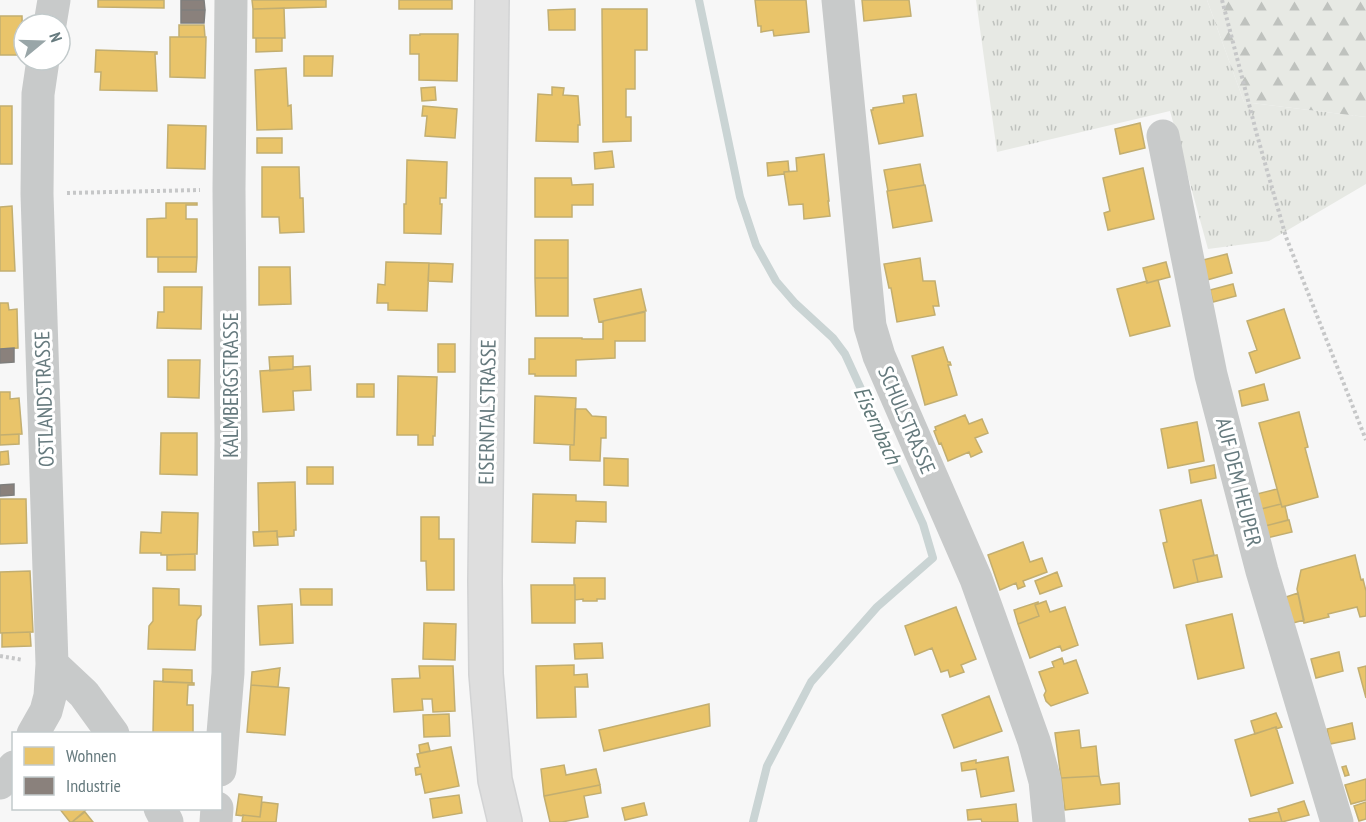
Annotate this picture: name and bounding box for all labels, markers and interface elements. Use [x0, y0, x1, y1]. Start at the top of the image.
north arrow [12, 12, 72, 72]
text: N [45, 30, 67, 44]
street label: KALMBERGSTRASSE [217, 312, 244, 458]
street label: OSTLANDSTRASSE [28, 331, 60, 467]
street label: EISERNTALSTRASSE [472, 339, 502, 485]
street label: SCHULSTRASSE [872, 362, 942, 478]
water label: Eisernbach [848, 382, 909, 469]
street label: AUF DEM HEUPER [1210, 415, 1268, 549]
legend [12, 732, 222, 810]
text: Wohnen [66, 744, 116, 767]
text: Industrie [66, 774, 121, 797]

